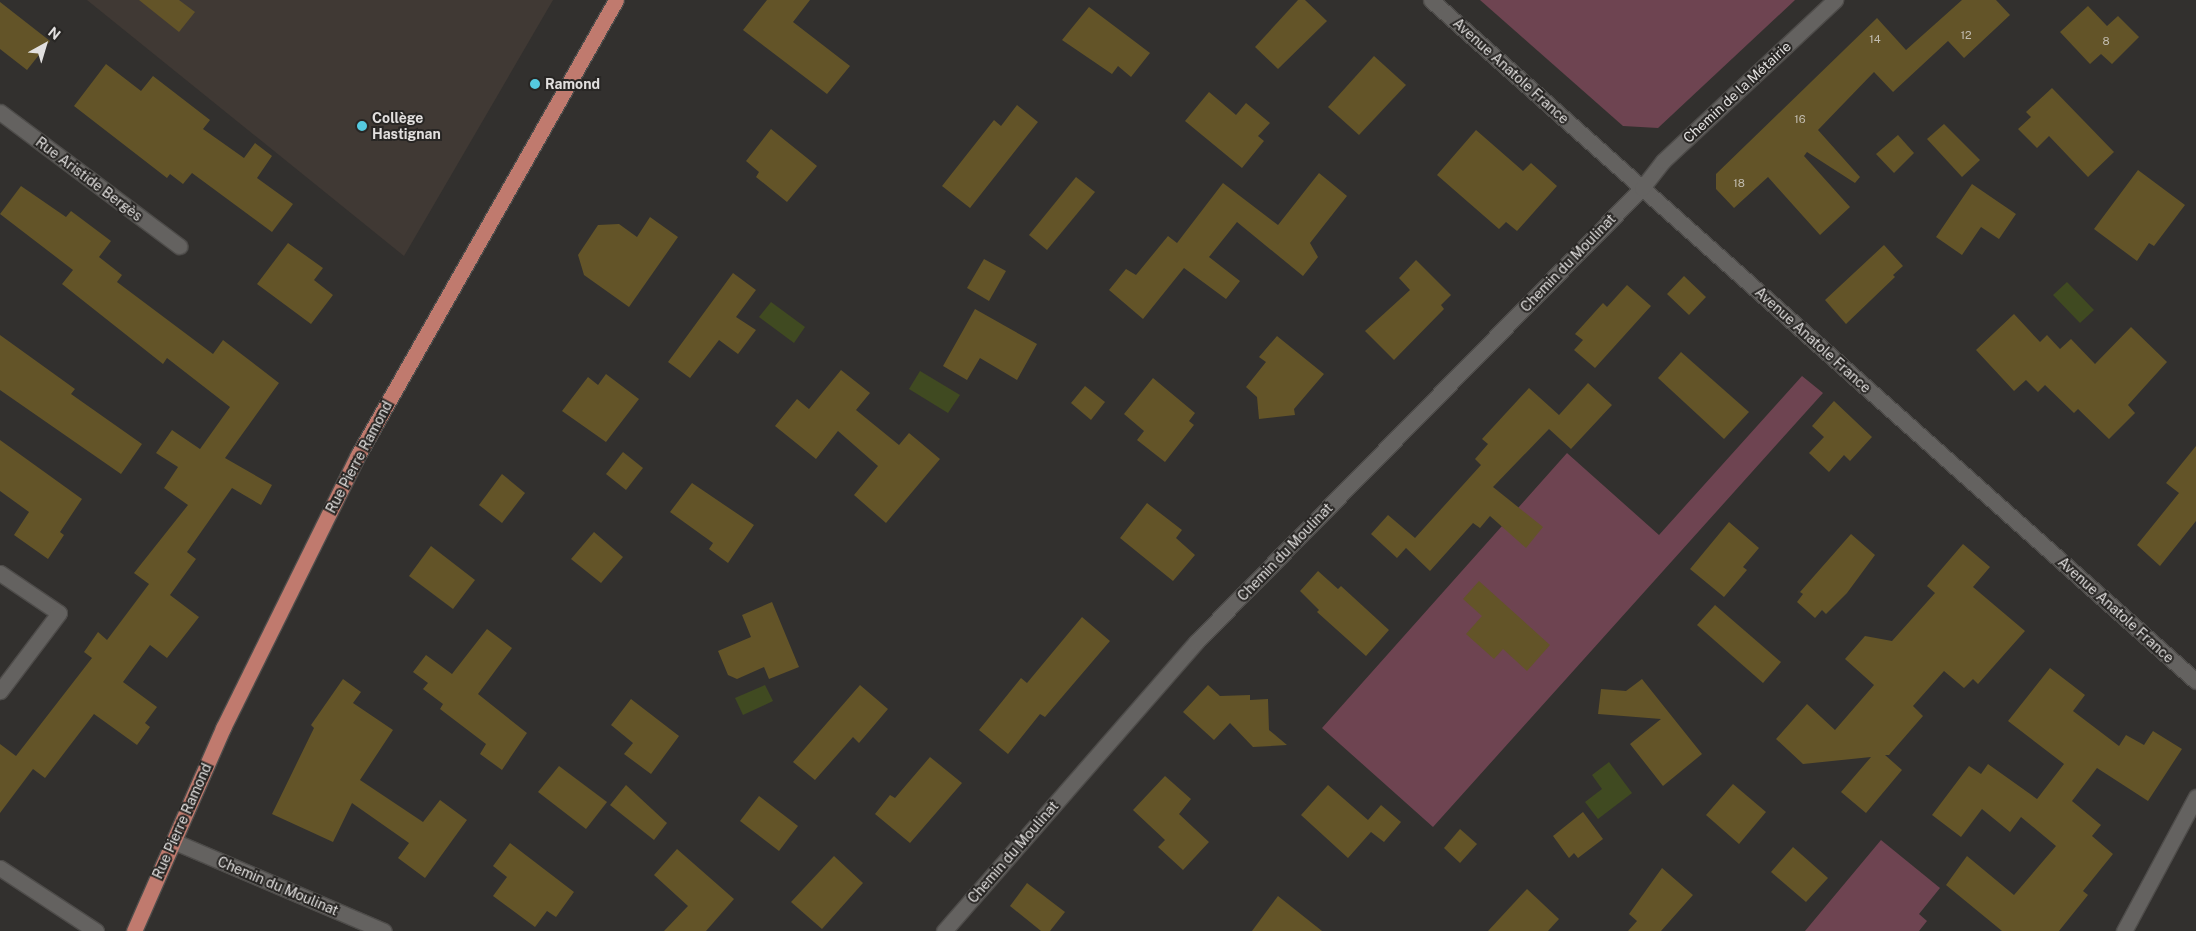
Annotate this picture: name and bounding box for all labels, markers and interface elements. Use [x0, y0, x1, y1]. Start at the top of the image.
street label: Avenue Anatole France [1450, 15, 1572, 127]
north arrow [20, 20, 70, 70]
text: N [45, 24, 64, 43]
house number: 12 [1960, 28, 1972, 42]
house number: 14 [1869, 32, 1881, 46]
house number: 8 [2102, 34, 2110, 48]
street label: Chemin de la Métairie [1680, 38, 1794, 146]
place label: Ramond [545, 76, 600, 92]
marker: Ramond [529, 78, 541, 90]
place label: Collège Hastignan [372, 110, 441, 142]
house number: 16 [1794, 112, 1806, 126]
marker: Collège Hastignan [356, 120, 368, 132]
street label: Rue Aristide Bergès [32, 133, 146, 225]
house number: 18 [1733, 176, 1745, 190]
street label: Chemin du Moulinat [1517, 210, 1619, 316]
street label: Avenue Anatole France [1752, 284, 1874, 396]
street label: Rue Pierre Ramond [322, 398, 396, 516]
street label: Chemin du Moulinat [1234, 499, 1336, 605]
street label: Avenue Anatole France [2055, 554, 2177, 666]
street label: Rue Pierre Ramond [149, 761, 215, 881]
street label: Chemin du Moulinat [964, 798, 1062, 906]
street label: Chemin du Moulinat [215, 853, 341, 919]

